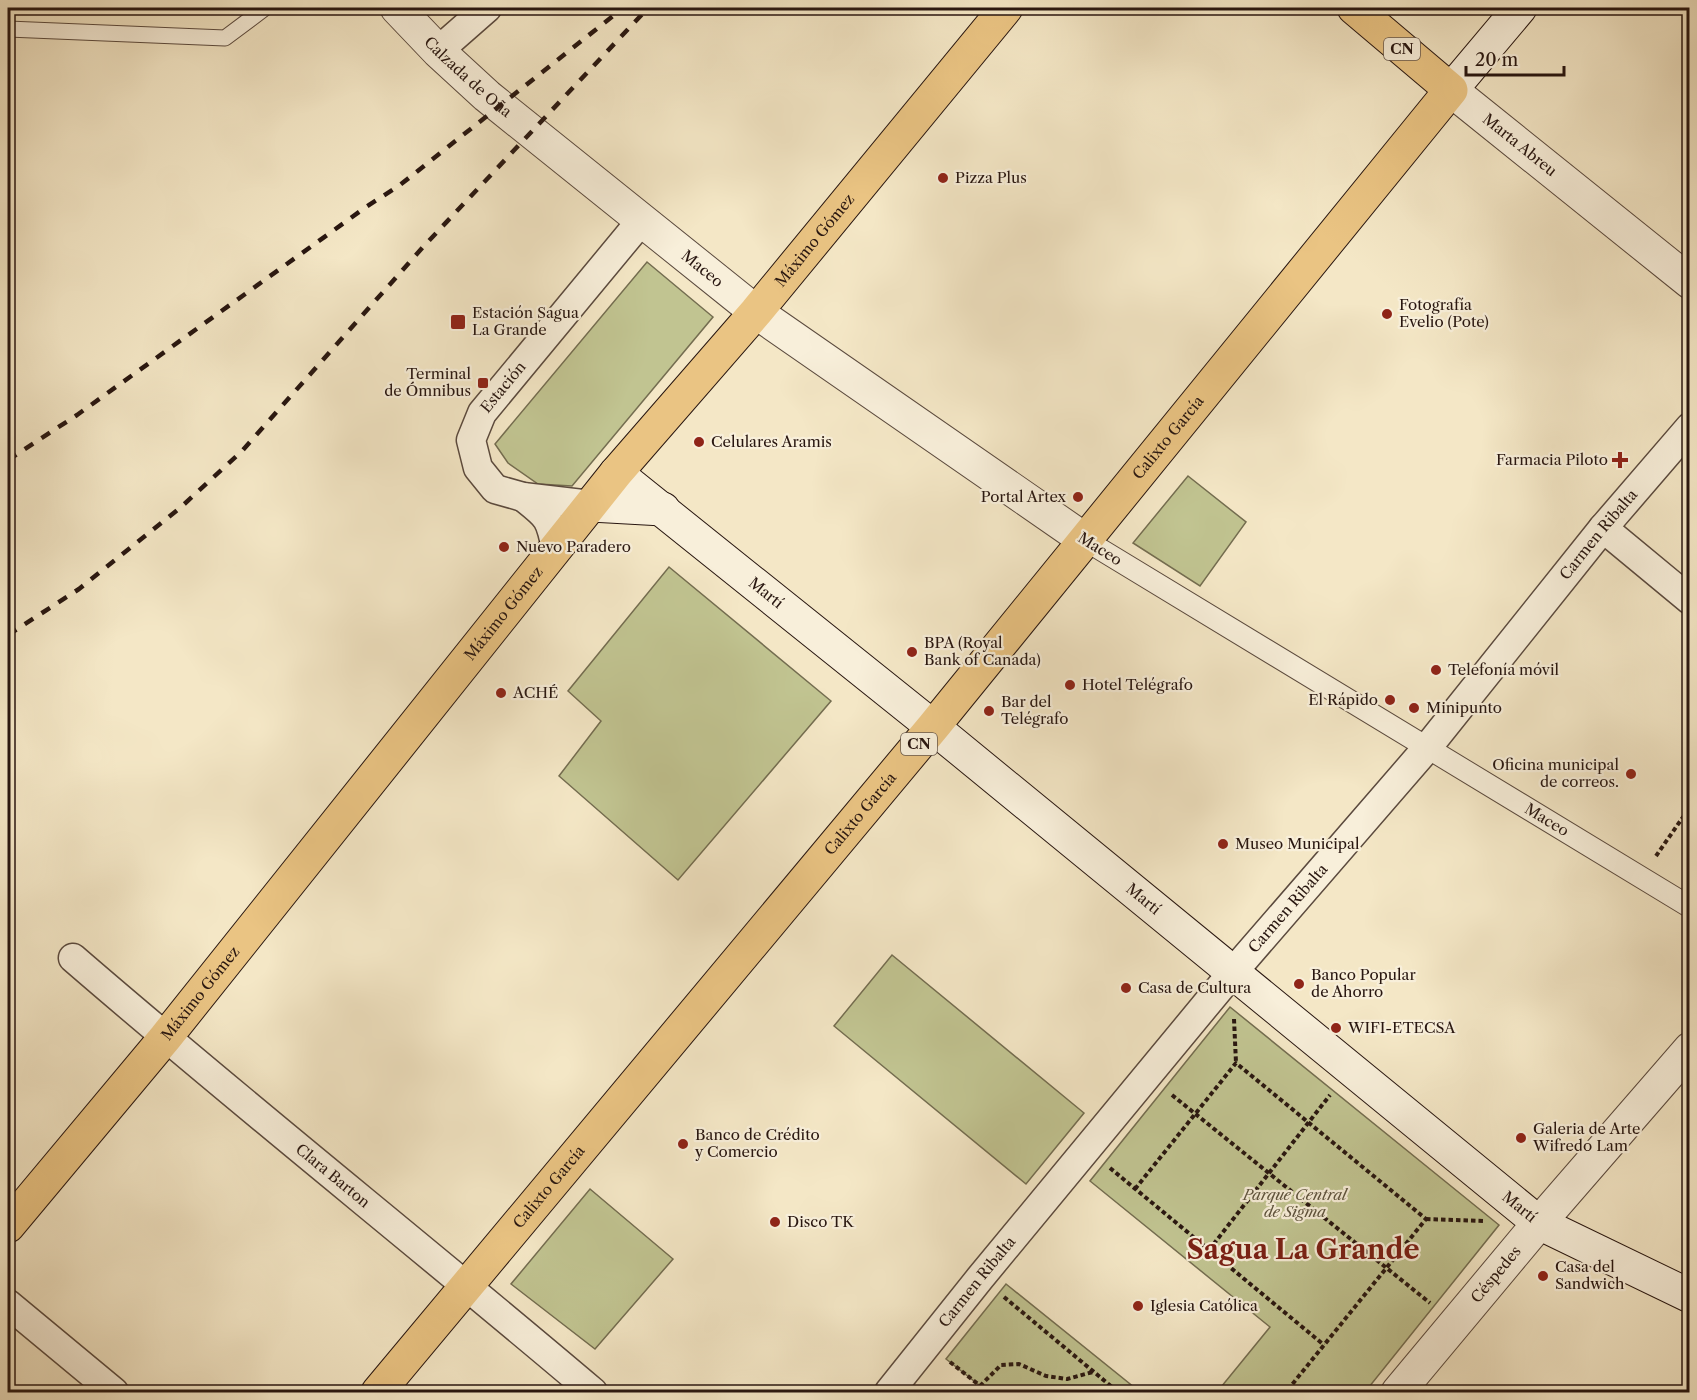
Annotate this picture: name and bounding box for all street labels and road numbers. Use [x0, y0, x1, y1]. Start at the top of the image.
street label: Calzada de Oña [420, 32, 516, 121]
road number: CN [1384, 38, 1420, 60]
street label: Marta Abreu [1479, 109, 1561, 180]
street label: Máximo Gómez [771, 189, 859, 290]
street label: Maceo [678, 246, 727, 291]
street label: Estación [476, 357, 530, 417]
street label: Calixto García [1128, 392, 1208, 483]
street label: Carmen Ribalta [1555, 485, 1641, 584]
street label: Maceo [1075, 528, 1126, 569]
street label: Máximo Gómez [460, 562, 547, 664]
street label: Martí [745, 573, 788, 613]
road number: CN [901, 733, 937, 755]
street label: Calixto García [820, 768, 900, 859]
street label: Maceo [1521, 799, 1573, 840]
street label: Carmen Ribalta [1244, 860, 1332, 957]
street label: Martí [1122, 879, 1165, 919]
street label: Máximo Gómez [157, 942, 244, 1044]
street label: Clara Barton [292, 1139, 375, 1212]
street label: Calixto García [509, 1141, 589, 1232]
street label: Martí [1499, 1187, 1541, 1227]
street label: Carmen Ribalta [934, 1232, 1020, 1331]
street label: Céspedes [1466, 1242, 1525, 1306]

